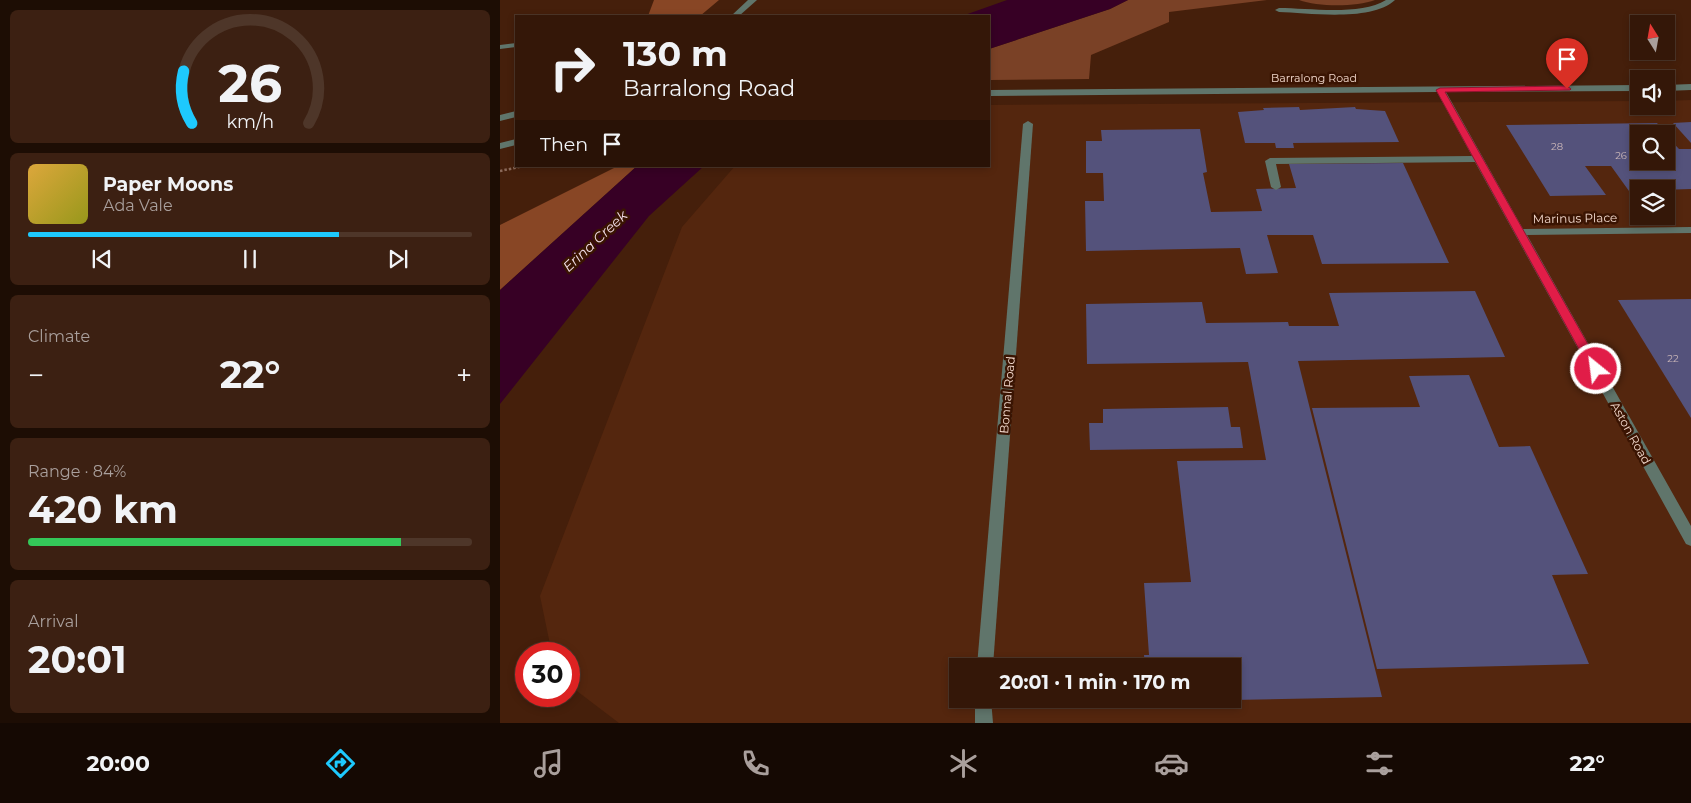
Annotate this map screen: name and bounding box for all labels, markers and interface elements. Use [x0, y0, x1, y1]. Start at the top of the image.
north arrow [1630, 15, 1675, 60]
map controls [1630, 15, 1675, 225]
text: 130 m [623, 32, 728, 75]
icon: right [540, 35, 605, 100]
pin [1546, 38, 1588, 89]
icon: arrive [1553, 45, 1581, 73]
text: 26 [218, 52, 282, 115]
button: sound [1630, 70, 1675, 115]
street label: Barralong Road [1271, 71, 1357, 85]
text: Barralong Road [623, 75, 795, 102]
text: km/h [226, 111, 274, 132]
button: search [1630, 125, 1675, 170]
icon: arrive [598, 130, 626, 158]
text: Then [540, 133, 588, 156]
house number: 28 [1551, 140, 1563, 153]
house number: 26 [1615, 149, 1627, 162]
text: Paper Moons [103, 173, 233, 196]
button: layers [1630, 180, 1675, 225]
text: Ada Vale [103, 196, 173, 215]
water label: Erina Creek [559, 206, 632, 276]
street label: Marinus Place [1533, 210, 1617, 226]
icon: previous [88, 245, 116, 273]
icon: pause [236, 245, 264, 273]
icon: next [384, 245, 412, 273]
text: Climate [28, 327, 90, 346]
position arrow [1569, 342, 1621, 394]
text: 22° [220, 351, 280, 398]
house number: 22 [1667, 352, 1679, 365]
street label: Bonnal Road [996, 356, 1018, 434]
text: − [28, 358, 44, 392]
text: + [456, 358, 472, 392]
street label: Aston Road [1608, 399, 1654, 467]
text: Range · 84% [28, 462, 126, 481]
text: 420 km [28, 486, 178, 533]
text: Arrival [28, 612, 78, 631]
text: 20:01 [28, 636, 127, 683]
speed limit sign: 30 [515, 642, 580, 707]
text: 20:01 · 1 min · 170 m [999, 671, 1191, 694]
icon: directions [323, 746, 358, 781]
icon: music [531, 746, 566, 781]
icon: phone [738, 746, 773, 781]
icon: climate [946, 746, 981, 781]
icon: car [1154, 746, 1189, 781]
icon: filters [1362, 746, 1397, 781]
text: 20:00 [86, 750, 150, 777]
text: 22° [1569, 750, 1605, 777]

